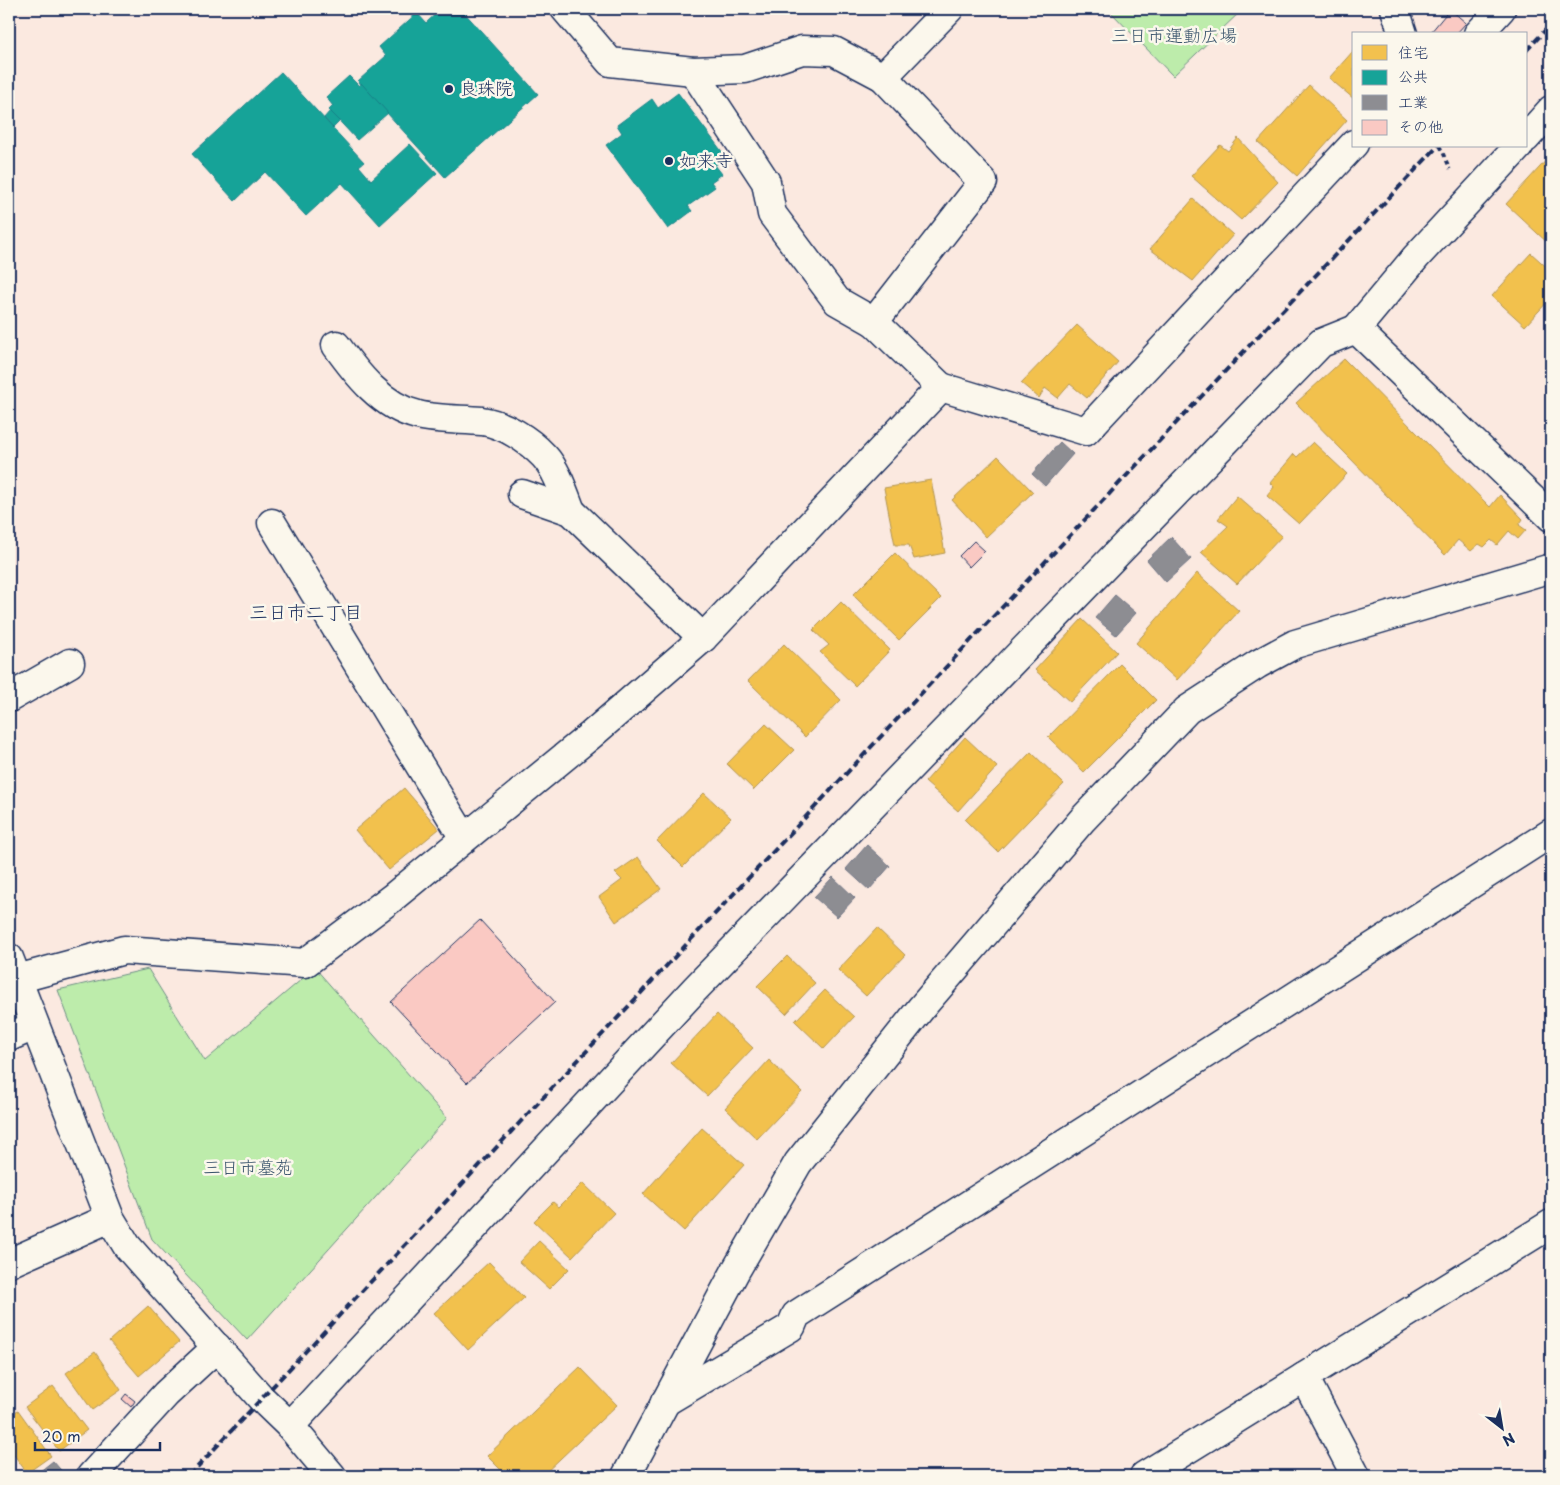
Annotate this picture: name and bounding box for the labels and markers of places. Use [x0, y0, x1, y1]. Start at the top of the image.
place label: 良珠院 [459, 74, 513, 101]
marker: 良珠院 [443, 83, 455, 95]
place label: 如来寺 [679, 146, 733, 173]
marker: 如来寺 [663, 155, 675, 167]

